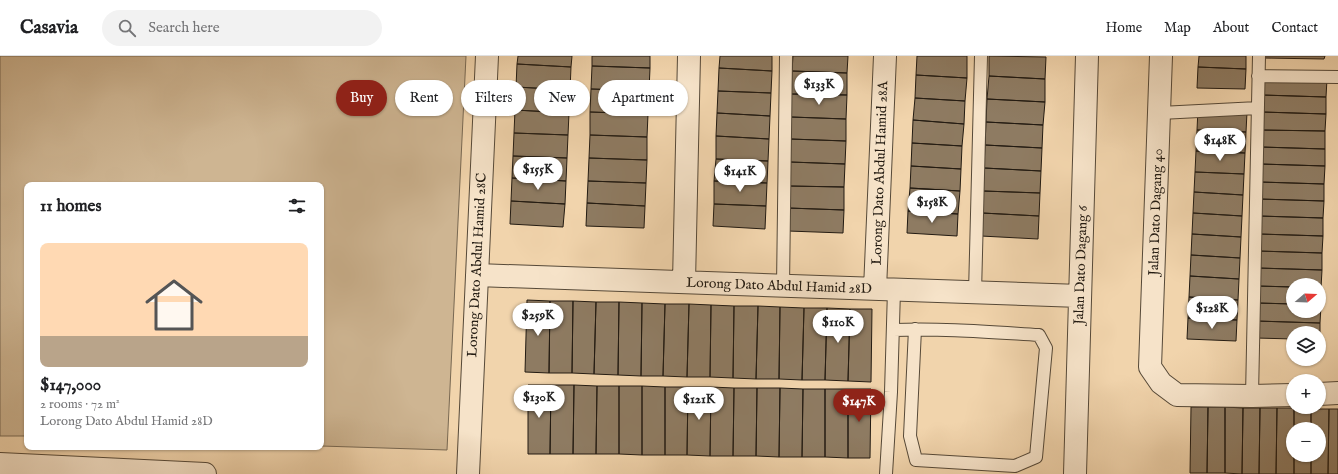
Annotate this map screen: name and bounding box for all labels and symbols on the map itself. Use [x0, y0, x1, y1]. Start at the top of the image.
pin: $133K [791, 72, 847, 106]
street label: Lorong Dato Abdul Hamid 28A [868, 80, 892, 265]
pin: $148K [1192, 128, 1248, 162]
street label: Jalan Dato Dagang 40 [1145, 148, 1167, 278]
pin: $155K [510, 157, 566, 191]
pin: $141K [712, 159, 768, 193]
street label: Lorong Dato Abdul Hamid 28C [463, 172, 491, 358]
pin: $158K [904, 190, 960, 224]
street label: Jalan Dato Dagang 6 [1070, 204, 1092, 327]
street label: Lorong Dato Abdul Hamid 28D [686, 274, 872, 298]
north arrow [1286, 278, 1326, 318]
pin: $128K [1184, 296, 1240, 330]
pin: $259K [510, 303, 566, 337]
pin: $110K [810, 310, 866, 344]
pin: $130K [511, 385, 567, 419]
pin: $121K [671, 387, 727, 421]
pin: $147K [831, 389, 887, 423]

